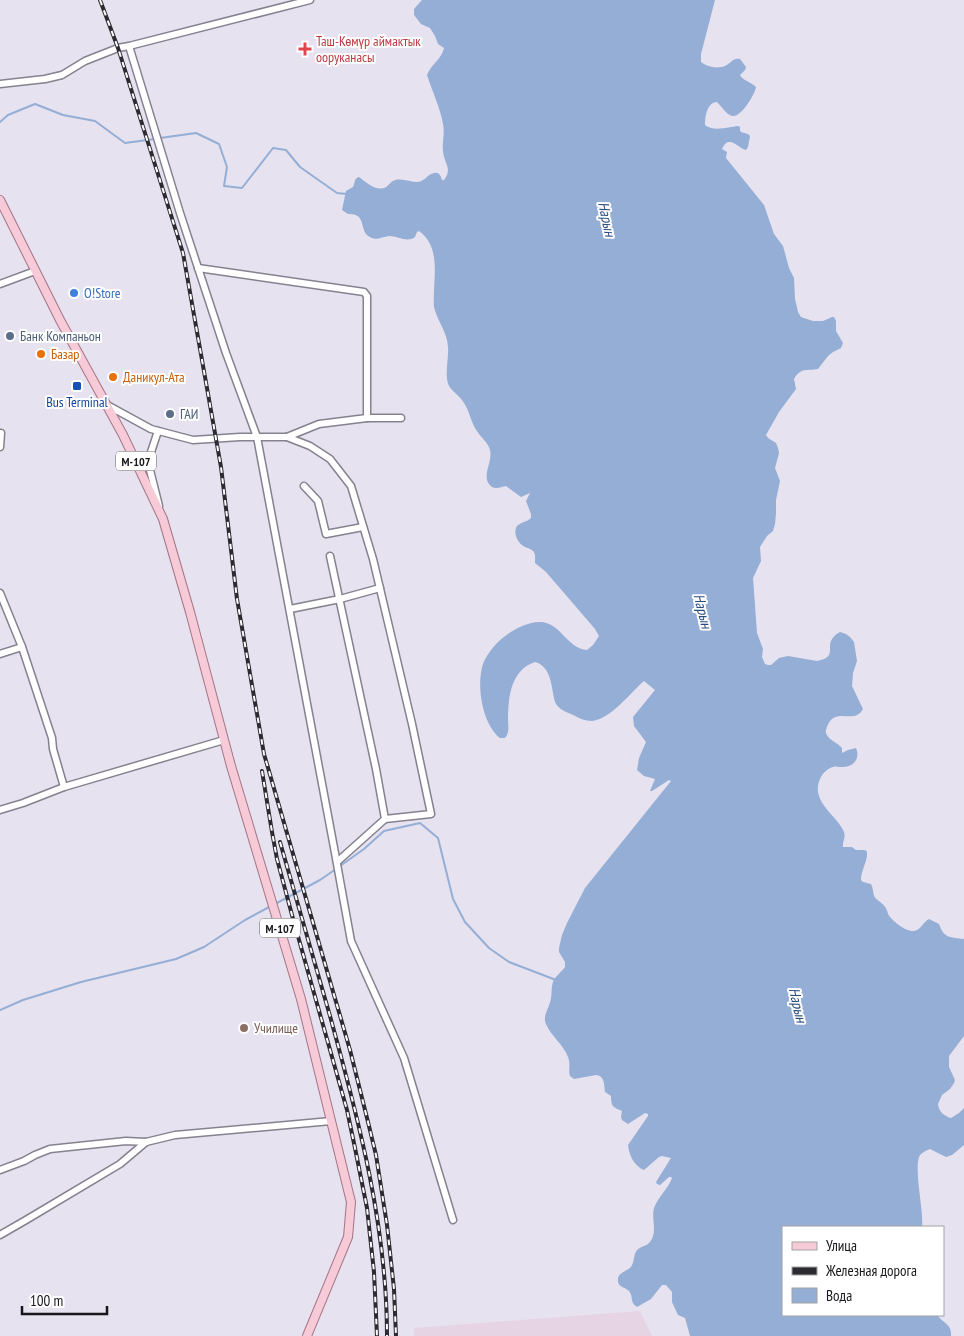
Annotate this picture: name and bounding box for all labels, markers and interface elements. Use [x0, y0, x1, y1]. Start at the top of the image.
place label: Таш-Көмүр аймактык ооруканасы [316, 32, 421, 66]
marker: Таш-Көмүр аймактык ооруканасы [298, 42, 312, 56]
water label: Нарын [594, 200, 620, 240]
place label: O!Store [84, 284, 121, 302]
marker: O!Store [68, 287, 80, 299]
place label: Банк Компаньон [20, 327, 101, 345]
marker: Банк Компаньон [4, 330, 16, 342]
place label: Базар [51, 345, 79, 363]
marker: Базар [35, 348, 47, 360]
place label: Даникул-Ата [123, 368, 185, 386]
marker: Даникул-Ата [107, 371, 119, 383]
marker: Bus Terminal [71, 380, 83, 392]
place label: Bus Terminal [46, 393, 109, 411]
place label: ГАИ [180, 405, 198, 423]
marker: ГАИ [164, 408, 176, 420]
road number: М-107 [116, 452, 156, 471]
water label: Нарын [690, 592, 717, 632]
road number: М-107 [260, 918, 300, 938]
water label: Нарын [785, 986, 812, 1026]
place label: Училище [254, 1019, 298, 1037]
marker: Училище [238, 1022, 250, 1034]
legend [782, 1226, 944, 1316]
text: Улица [826, 1236, 857, 1255]
text: Железная дорога [825, 1261, 917, 1280]
scale bar [22, 1284, 108, 1316]
text: Вода [826, 1286, 852, 1305]
text: 100 m [30, 1291, 63, 1310]

